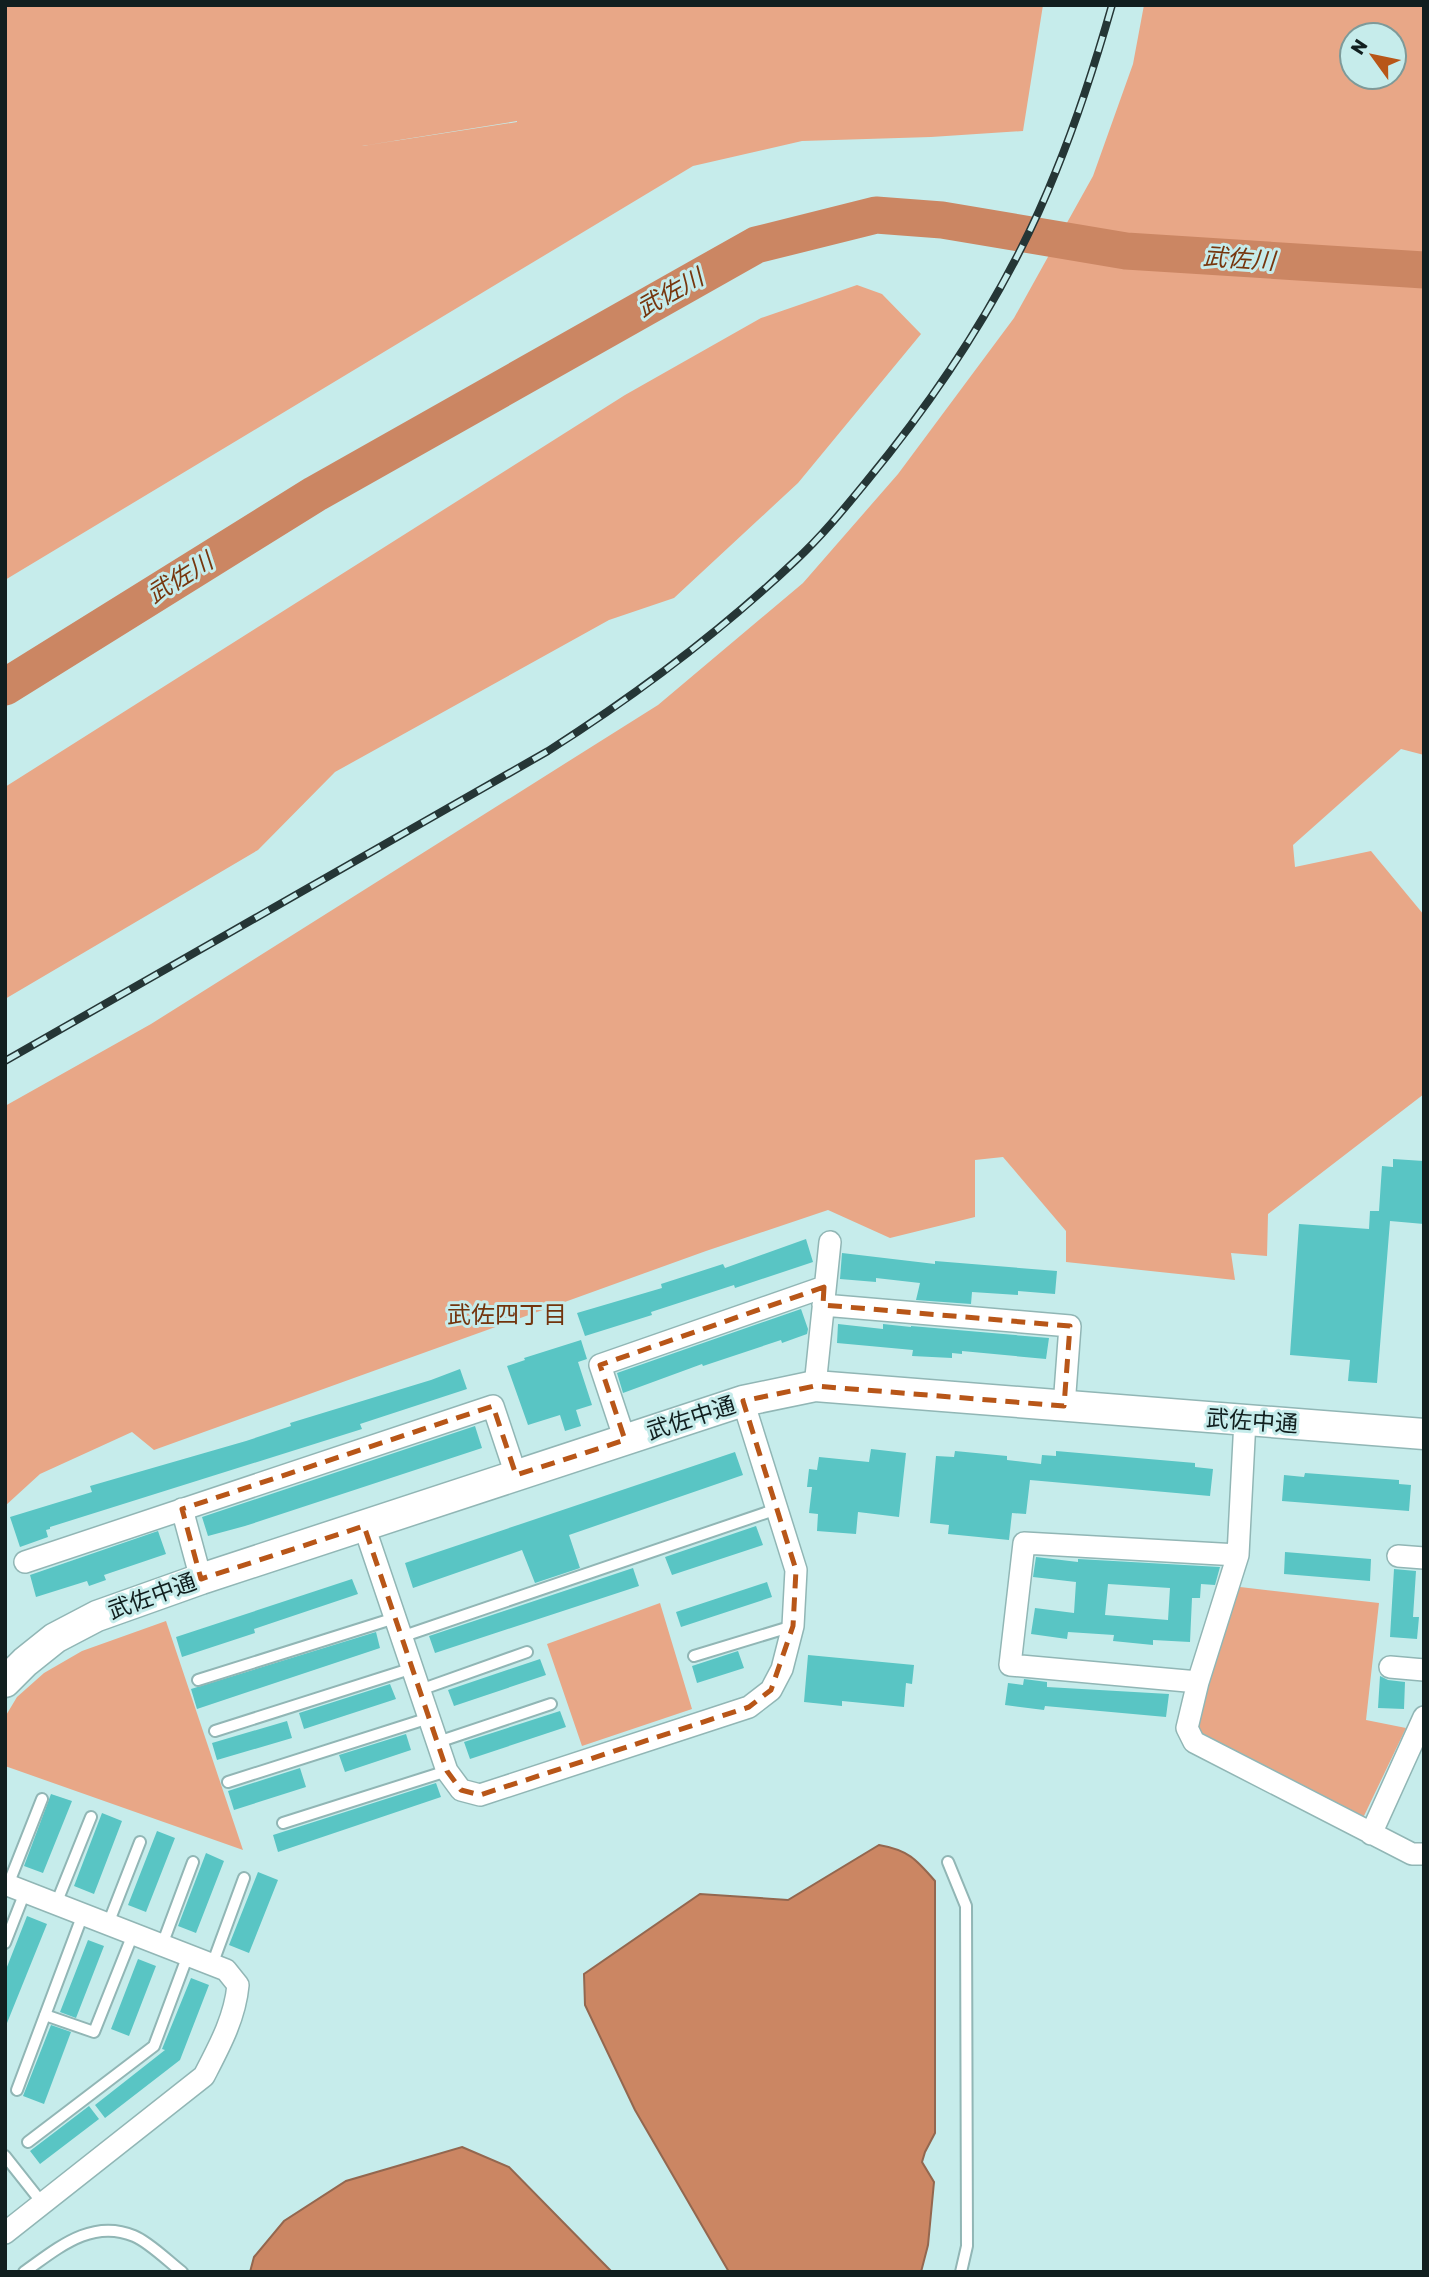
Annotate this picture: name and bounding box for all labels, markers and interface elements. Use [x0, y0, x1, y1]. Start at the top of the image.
north arrow [1338, 21, 1408, 91]
text: N [1346, 35, 1373, 59]
water label: 武佐川 [1202, 243, 1279, 276]
water label: 武佐川 [632, 262, 711, 323]
water label: 武佐川 [142, 545, 220, 609]
district label: 武佐四丁目 [447, 1301, 567, 1329]
street label: 武佐中通 [643, 1390, 739, 1446]
street label: 武佐中通 [1205, 1404, 1299, 1438]
street label: 武佐中通 [104, 1567, 200, 1625]

